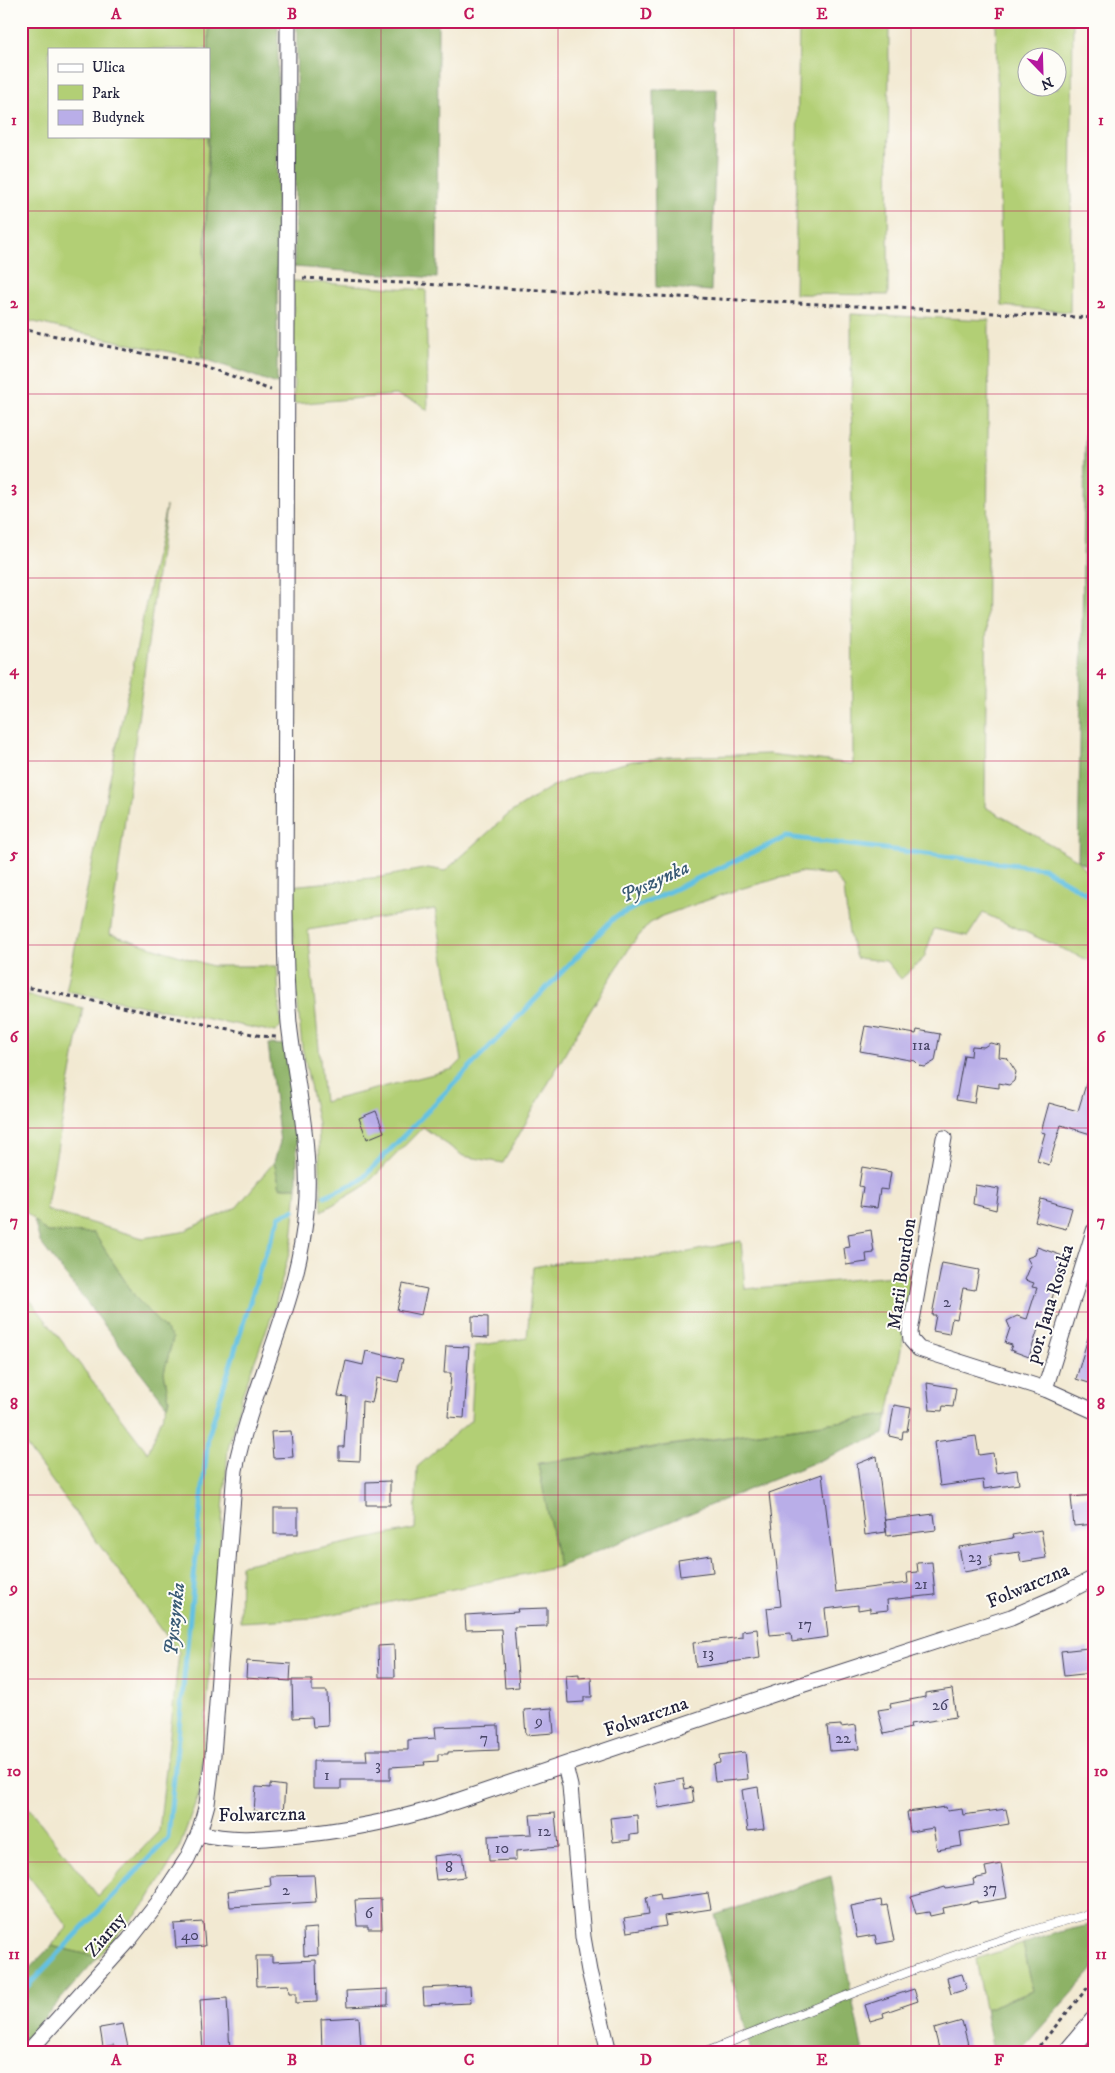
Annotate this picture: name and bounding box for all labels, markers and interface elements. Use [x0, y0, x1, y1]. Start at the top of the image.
text: A [110, 4, 122, 24]
text: B [287, 4, 297, 24]
text: C [464, 4, 474, 24]
text: D [640, 4, 652, 24]
text: E [816, 4, 828, 24]
text: F [994, 4, 1004, 24]
legend [48, 48, 210, 138]
north arrow [1018, 48, 1068, 98]
text: Ulica [92, 58, 125, 77]
text: N [1037, 73, 1055, 94]
text: Park [92, 84, 121, 103]
text: Budynek [92, 108, 145, 127]
text: 1 [11, 110, 17, 130]
text: 1 [1098, 110, 1104, 130]
text: 2 [10, 293, 19, 313]
text: 2 [1097, 293, 1106, 313]
text: 3 [11, 477, 17, 497]
text: 3 [1098, 477, 1104, 497]
text: 4 [8, 660, 19, 680]
text: 4 [1095, 660, 1106, 680]
text: 5 [9, 844, 18, 864]
text: 5 [1096, 844, 1105, 864]
water label: Pyszynka [617, 855, 693, 909]
text: 6 [10, 1027, 20, 1047]
text: 6 [1097, 1027, 1107, 1047]
house number: 11a [912, 1035, 930, 1055]
text: 7 [10, 1211, 18, 1231]
text: 7 [1097, 1211, 1105, 1231]
street label: Marii Bourdon [883, 1217, 921, 1331]
street label: por. Jana Rostka [1021, 1242, 1079, 1367]
house number: 2 [943, 1292, 951, 1312]
text: 8 [10, 1394, 18, 1414]
text: 8 [1097, 1394, 1105, 1414]
house number: 23 [968, 1547, 982, 1567]
street label: Folwarczna [983, 1558, 1073, 1614]
house number: 21 [914, 1574, 928, 1594]
text: 9 [9, 1578, 18, 1598]
text: 9 [1096, 1578, 1105, 1598]
water label: Pyszynka [159, 1581, 191, 1657]
house number: 17 [798, 1614, 812, 1634]
house number: 13 [702, 1643, 714, 1663]
street label: Folwarczna [601, 1692, 691, 1742]
house number: 26 [932, 1695, 949, 1715]
house number: 9 [534, 1711, 543, 1731]
house number: 7 [480, 1728, 488, 1748]
house number: 22 [835, 1728, 851, 1748]
house number: 3 [375, 1755, 381, 1775]
text: 10 [7, 1761, 22, 1781]
text: 10 [1094, 1761, 1109, 1781]
house number: 1 [324, 1765, 330, 1785]
street label: Folwarczna [218, 1803, 306, 1827]
house number: 12 [537, 1821, 551, 1841]
house number: 10 [495, 1838, 509, 1858]
house number: 8 [445, 1857, 453, 1877]
house number: 37 [983, 1878, 997, 1898]
house number: 2 [282, 1880, 290, 1900]
house number: 6 [365, 1903, 374, 1923]
street label: Ziarny [81, 1907, 132, 1962]
house number: 40 [181, 1925, 199, 1945]
text: 11 [8, 1944, 20, 1964]
text: 11 [1095, 1944, 1107, 1964]
text: A [110, 2050, 122, 2070]
text: B [287, 2050, 297, 2070]
text: C [464, 2050, 474, 2070]
text: D [640, 2050, 652, 2070]
text: E [816, 2050, 828, 2070]
text: F [994, 2050, 1004, 2070]

